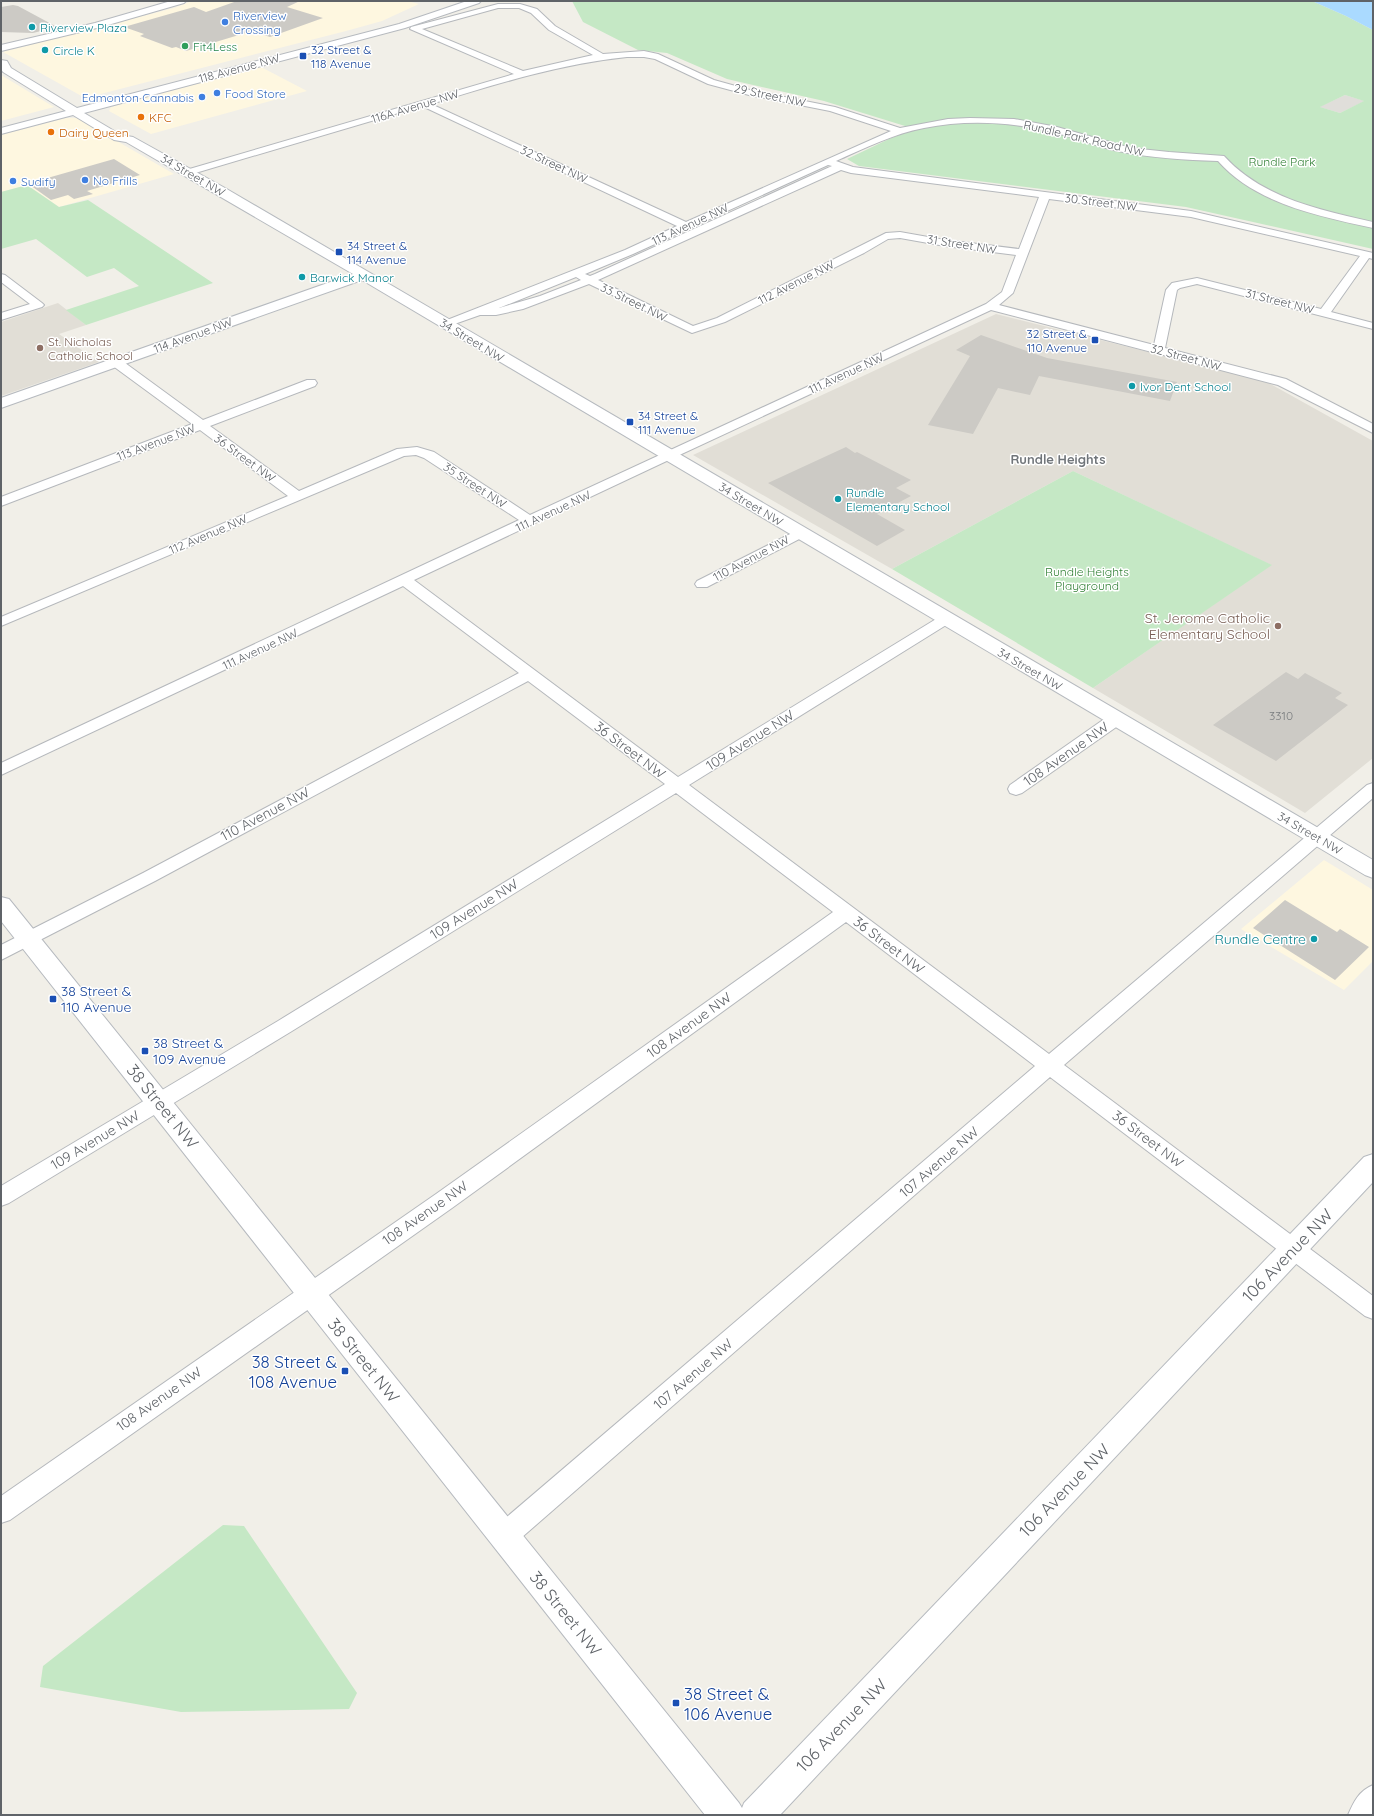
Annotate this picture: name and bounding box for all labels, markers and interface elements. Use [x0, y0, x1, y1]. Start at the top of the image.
place label: Riverview Crossing [233, 8, 287, 37]
marker: Riverview Crossing [220, 17, 230, 27]
place label: Riverview Plaza [40, 20, 127, 35]
marker: Riverview Plaza [27, 22, 37, 32]
place label: Fit4Less [193, 39, 238, 54]
marker: Fit4Less [180, 41, 190, 51]
place label: 32 Street & 118 Avenue [311, 42, 371, 71]
place label: Circle K [53, 43, 95, 58]
marker: Circle K [40, 45, 50, 55]
street label: 118 Avenue NW [197, 50, 282, 86]
marker: 32 Street & 118 Avenue [298, 51, 308, 61]
street label: 29 Street NW [733, 80, 808, 110]
street label: 116A Avenue NW [369, 85, 461, 126]
place label: Food Store [225, 86, 286, 101]
marker: Food Store [212, 88, 222, 98]
place label: Edmonton Cannabis [82, 90, 194, 105]
marker: Edmonton Cannabis [197, 92, 207, 102]
place label: KFC [149, 110, 172, 125]
marker: KFC [136, 112, 146, 122]
street label: Rundle Park Road NW [1022, 117, 1146, 159]
place label: Dairy Queen [59, 125, 129, 140]
marker: Dairy Queen [46, 127, 56, 137]
street label: 32 Street NW [518, 142, 590, 186]
street label: 34 Street NW [158, 150, 228, 200]
park label: Rundle Park [1248, 154, 1316, 169]
place label: No Frills [93, 173, 138, 188]
place label: Sudify [21, 174, 56, 189]
marker: No Frills [80, 175, 90, 185]
marker: Sudify [8, 176, 18, 186]
street label: 30 Street NW [1064, 190, 1139, 214]
street label: 113 Avenue NW [649, 199, 731, 248]
street label: 31 Street NW [926, 231, 998, 257]
place label: 34 Street & 114 Avenue [347, 238, 407, 267]
marker: 34 Street & 114 Avenue [334, 247, 344, 257]
street label: 112 Avenue NW [755, 256, 837, 308]
place label: Barwick Manor [310, 270, 394, 285]
marker: Barwick Manor [297, 272, 307, 282]
street label: 33 Street NW [598, 279, 670, 325]
street label: 31 Street NW [1244, 285, 1316, 317]
street label: 114 Avenue NW [151, 314, 235, 356]
street label: 34 Street NW [437, 315, 507, 365]
place label: 32 Street & 110 Avenue [1027, 326, 1087, 355]
place label: St. Nicholas Catholic School [48, 334, 133, 363]
marker: 32 Street & 110 Avenue [1090, 335, 1100, 345]
street label: 32 Street NW [1149, 340, 1223, 374]
marker: St. Nicholas Catholic School [35, 343, 45, 353]
street label: 111 Avenue NW [806, 349, 886, 397]
place label: Ivor Dent School [1140, 379, 1231, 394]
marker: Ivor Dent School [1127, 381, 1137, 391]
place label: 34 Street & 111 Avenue [638, 408, 698, 437]
marker: 34 Street & 111 Avenue [625, 417, 635, 427]
street label: 113 Avenue NW [115, 420, 198, 464]
street label: 36 Street NW [211, 431, 279, 486]
district label: Rundle Heights [1011, 451, 1105, 467]
street label: 35 Street NW [441, 459, 510, 511]
street label: 34 Street NW [716, 479, 786, 529]
place label: Rundle Elementary School [846, 485, 950, 514]
street label: 111 Avenue NW [513, 487, 593, 535]
marker: Rundle Elementary School [833, 494, 843, 504]
street label: 112 Avenue NW [167, 511, 250, 557]
street label: 110 Avenue NW [710, 531, 792, 584]
park label: Rundle Heights Playground [1045, 564, 1129, 593]
place label: St. Jerome Catholic Elementary School [1145, 609, 1270, 643]
marker: St. Jerome Catholic Elementary School [1273, 621, 1283, 631]
street label: 111 Avenue NW [220, 625, 300, 673]
street label: 34 Street NW [995, 644, 1065, 694]
street label: 109 Avenue NW [703, 705, 798, 774]
house number: 3310 [1269, 708, 1293, 723]
street label: 36 Street NW [591, 717, 670, 783]
street label: 108 Avenue NW [1020, 718, 1113, 790]
street label: 110 Avenue NW [218, 783, 313, 845]
street label: 34 Street NW [1275, 808, 1345, 858]
street label: 109 Avenue NW [427, 874, 522, 943]
street label: 36 Street NW [850, 912, 929, 978]
place label: Rundle Centre [1215, 930, 1306, 948]
marker: Rundle Centre [1309, 934, 1319, 944]
place label: 38 Street & 110 Avenue [61, 982, 132, 1016]
street label: 108 Avenue NW [643, 988, 735, 1062]
marker: 38 Street & 110 Avenue [48, 994, 58, 1004]
place label: 38 Street & 109 Avenue [153, 1034, 226, 1068]
marker: 38 Street & 109 Avenue [140, 1046, 150, 1056]
street label: 38 Street NW [123, 1060, 203, 1152]
street label: 109 Avenue NW [47, 1106, 143, 1174]
street label: 36 Street NW [1109, 1106, 1188, 1172]
street label: 107 Avenue NW [896, 1122, 983, 1201]
street label: 108 Avenue NW [379, 1177, 472, 1249]
street label: 106 Avenue NW [1237, 1204, 1337, 1306]
street label: 38 Street NW [324, 1314, 404, 1406]
street label: 107 Avenue NW [650, 1334, 737, 1413]
place label: 38 Street & 108 Avenue [249, 1351, 337, 1392]
street label: 108 Avenue NW [113, 1363, 206, 1435]
marker: 38 Street & 108 Avenue [340, 1366, 350, 1376]
street label: 106 Avenue NW [1014, 1439, 1114, 1541]
street label: 38 Street NW [526, 1567, 606, 1659]
street label: 106 Avenue NW [791, 1674, 891, 1776]
place label: 38 Street & 106 Avenue [684, 1683, 772, 1724]
marker: 38 Street & 106 Avenue [671, 1698, 681, 1708]

